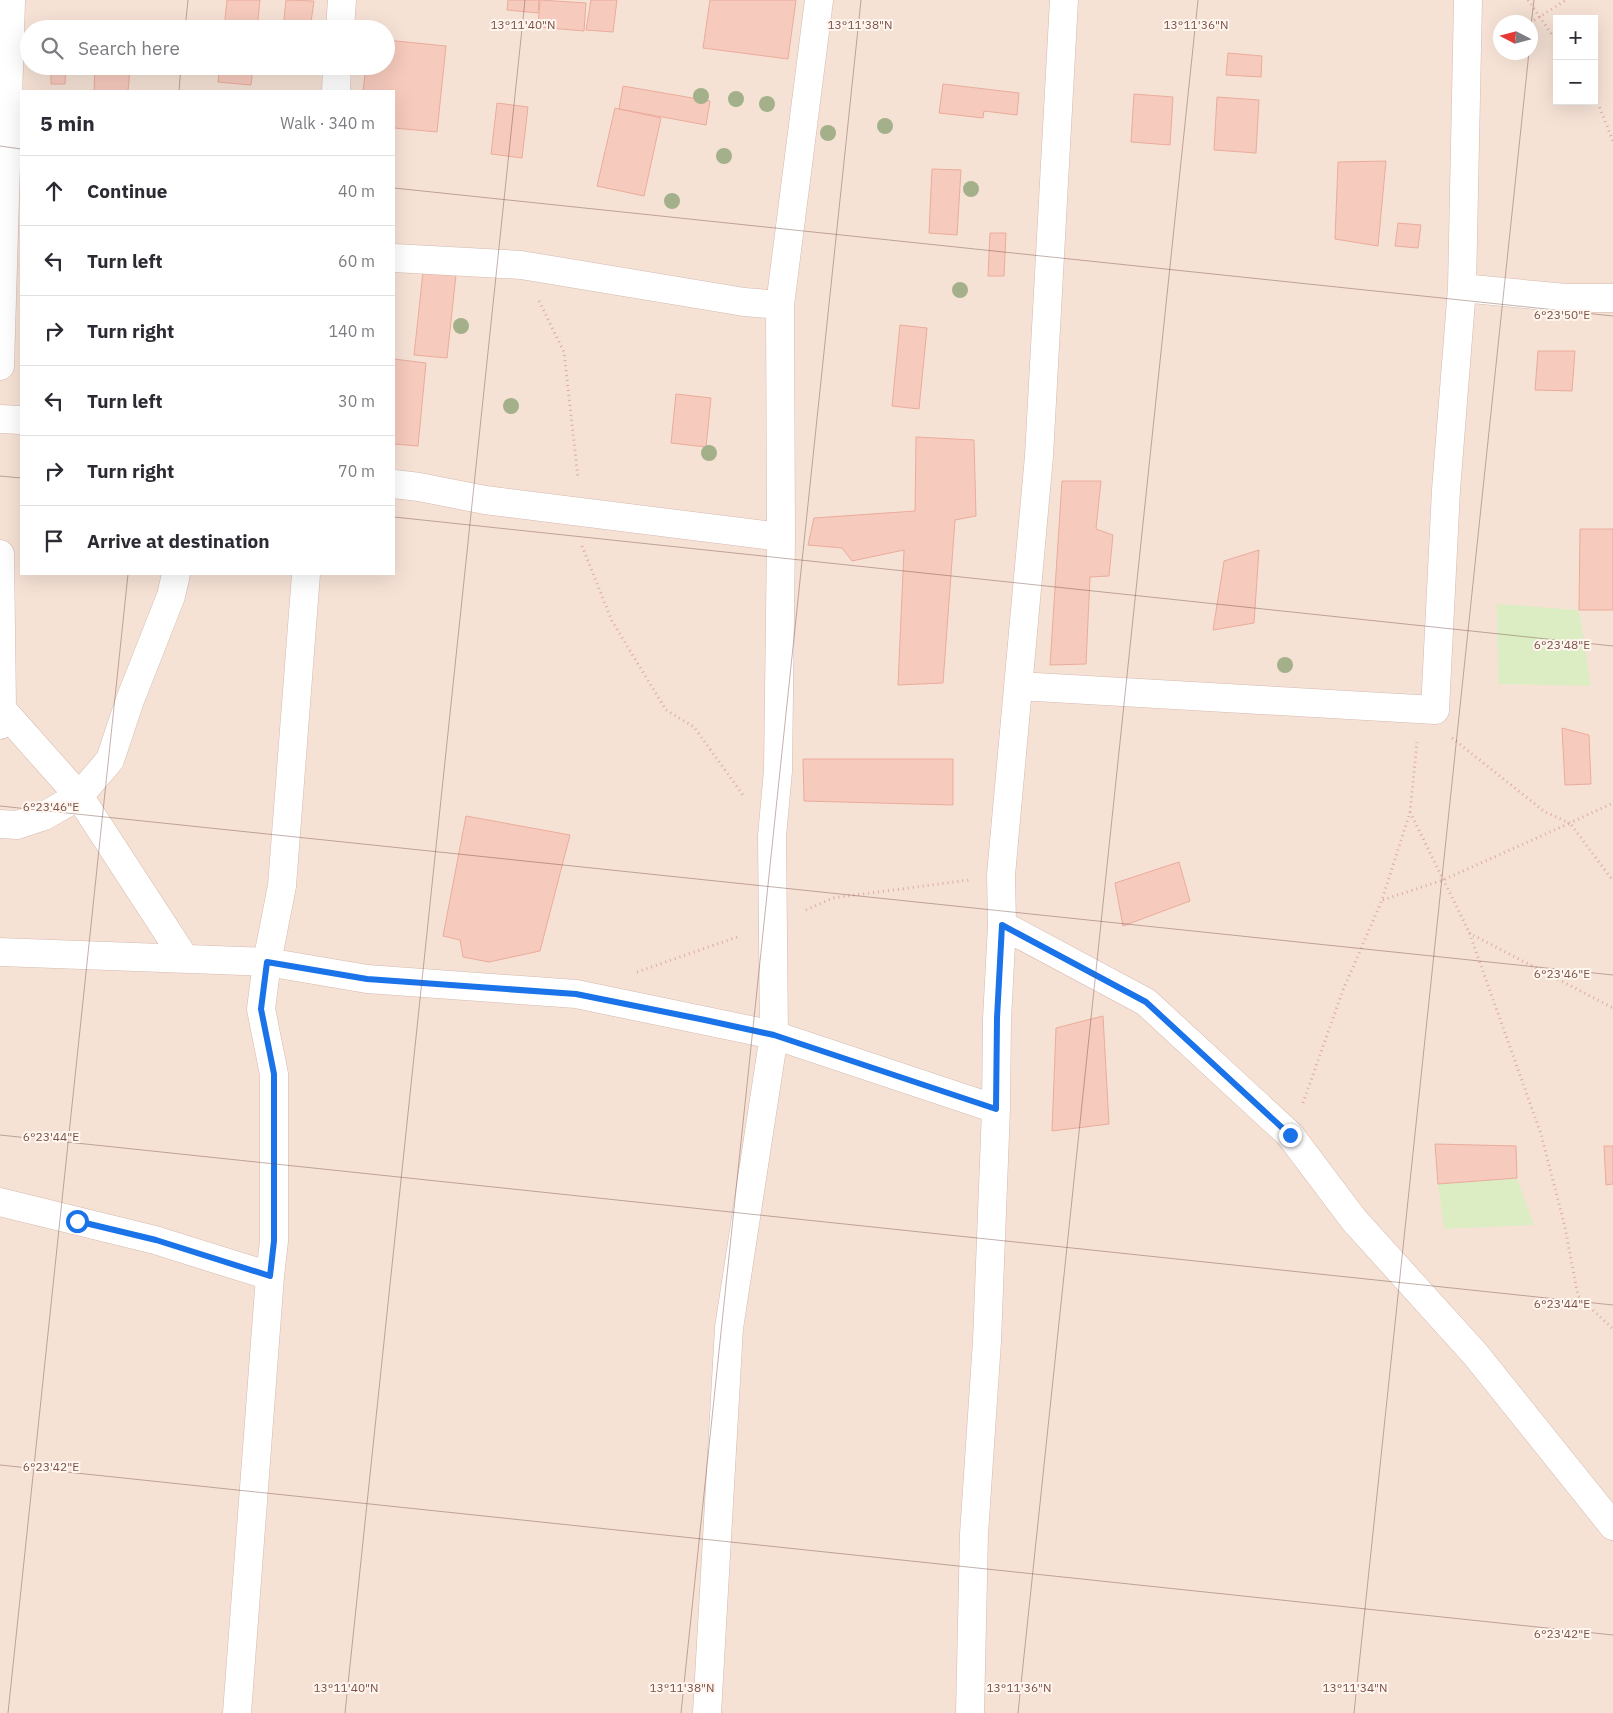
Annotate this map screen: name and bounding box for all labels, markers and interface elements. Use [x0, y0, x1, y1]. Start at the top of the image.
north arrow [1493, 15, 1538, 60]
map controls [1553, 15, 1598, 105]
button: + [1553, 15, 1598, 60]
text: 13°11'40"N [490, 17, 556, 32]
text: 13°11'38"N [827, 17, 893, 32]
text: 13°11'36"N [1163, 17, 1229, 32]
search box [20, 20, 395, 75]
icon: search [38, 34, 66, 62]
text: Search here [78, 36, 180, 60]
button: − [1553, 60, 1598, 105]
text: 5 min [40, 109, 95, 137]
text: Walk · 340 m [280, 113, 375, 133]
icon: ahead [40, 177, 68, 205]
text: Continue [87, 179, 167, 203]
text: 40 m [338, 181, 375, 201]
icon: left [40, 247, 68, 275]
text: Turn left [87, 249, 163, 273]
text: 60 m [338, 251, 375, 271]
text: 6°23'50"E [1534, 307, 1590, 322]
icon: right [40, 317, 68, 345]
text: Turn right [87, 319, 174, 343]
text: 140 m [328, 321, 375, 341]
icon: left [40, 387, 68, 415]
text: Turn left [87, 389, 163, 413]
text: 30 m [338, 391, 375, 411]
icon: right [40, 457, 68, 485]
text: Turn right [87, 459, 174, 483]
text: 70 m [338, 461, 375, 481]
icon: arrive [40, 527, 68, 555]
text: Arrive at destination [87, 529, 270, 553]
text: 6°23'48"E [1534, 637, 1590, 652]
text: 6°23'46"E [23, 799, 79, 814]
text: 6°23'46"E [1534, 966, 1590, 981]
route end [1279, 1124, 1302, 1147]
text: 6°23'44"E [23, 1129, 79, 1144]
route start [66, 1210, 89, 1233]
text: 6°23'44"E [1534, 1296, 1590, 1311]
text: 6°23'42"E [23, 1459, 79, 1474]
text: 6°23'42"E [1534, 1626, 1590, 1641]
text: 13°11'40"N [313, 1680, 379, 1695]
text: 13°11'38"N [649, 1680, 715, 1695]
text: 13°11'36"N [986, 1680, 1052, 1695]
text: 13°11'34"N [1322, 1680, 1388, 1695]

